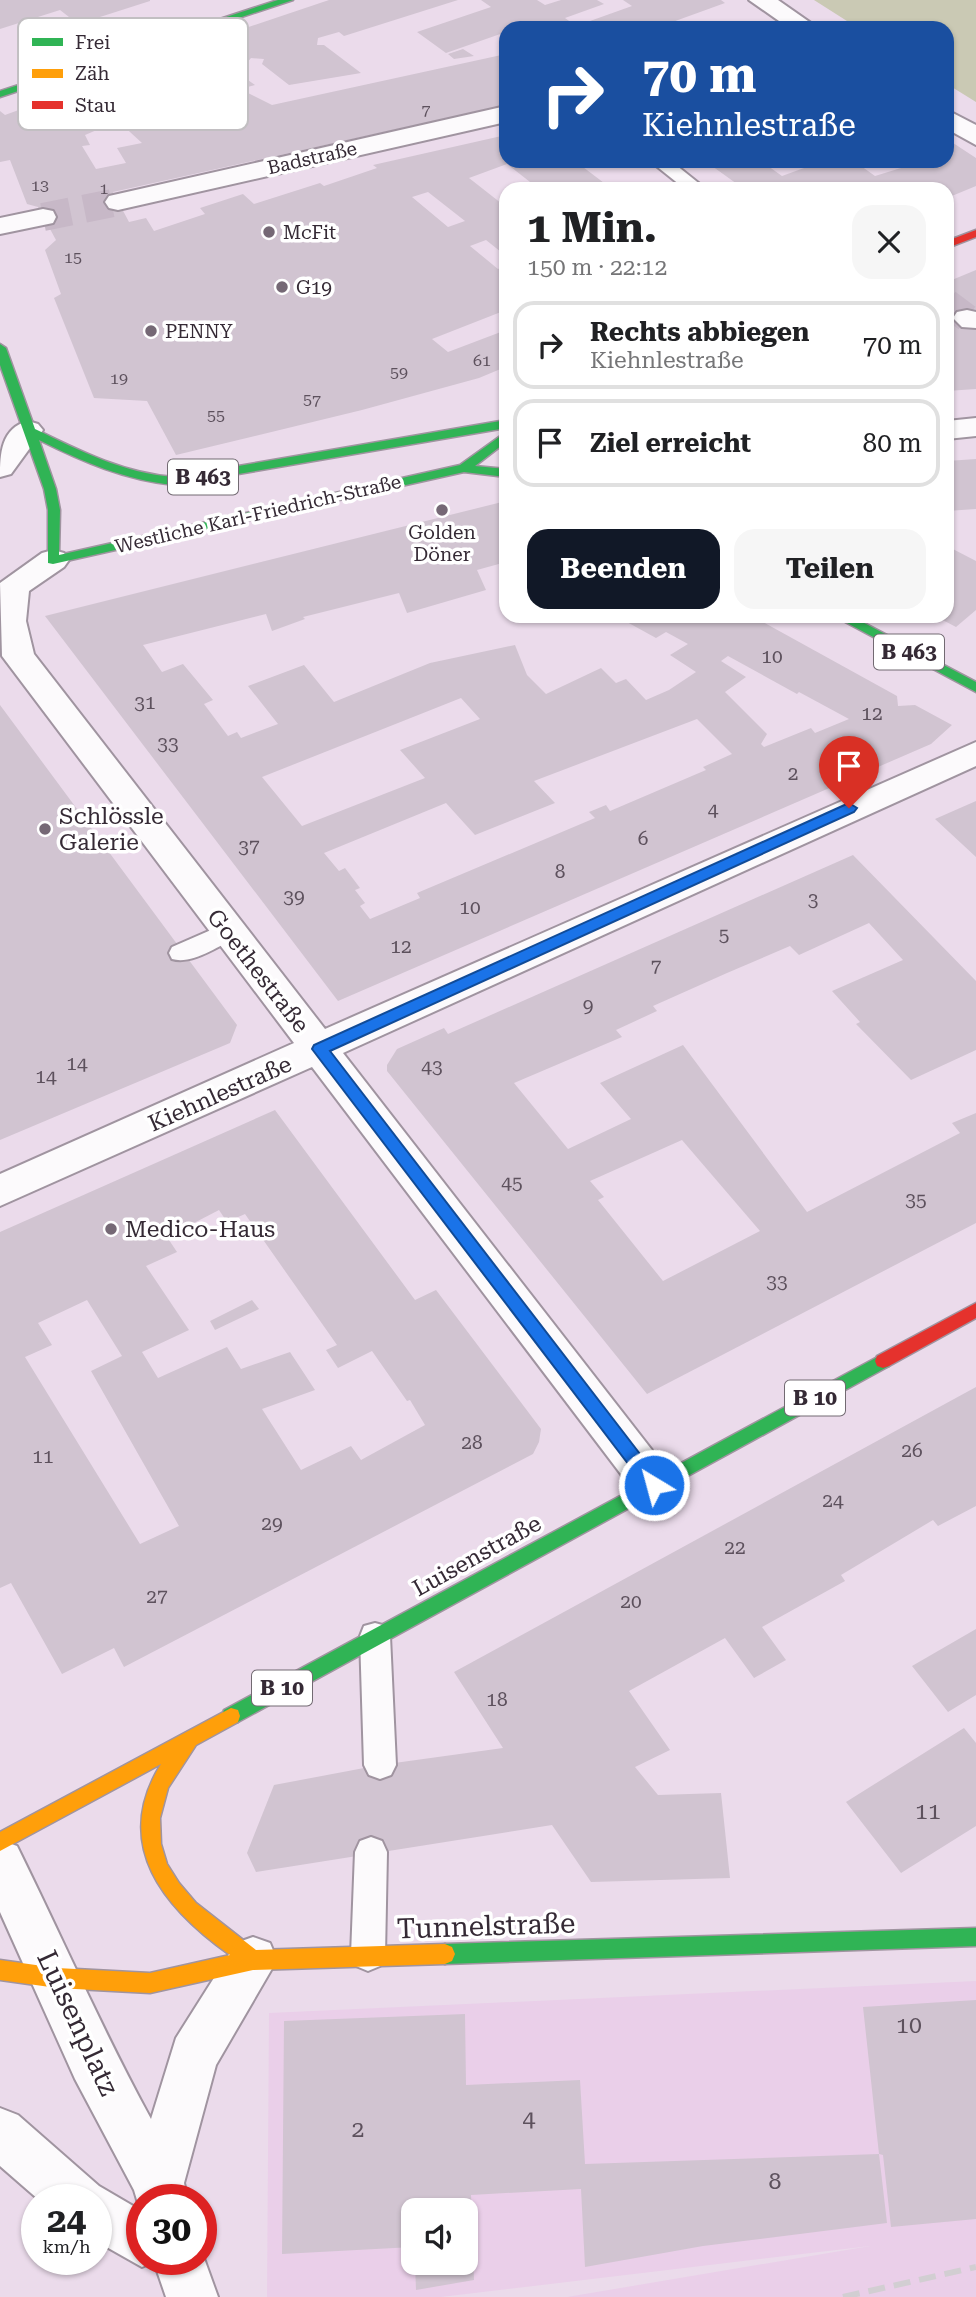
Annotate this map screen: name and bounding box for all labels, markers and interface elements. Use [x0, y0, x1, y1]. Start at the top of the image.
legend [18, 18, 248, 130]
text: Frei [75, 31, 110, 54]
text: 70 m [642, 47, 757, 104]
icon: right [527, 49, 618, 140]
text: Zäh [75, 62, 110, 85]
text: Stau [75, 94, 116, 117]
house number: 7 [422, 100, 431, 119]
text: Kiehnlestraße [642, 106, 856, 144]
street label: Badstraße [265, 137, 359, 179]
house number: 13 [31, 176, 49, 195]
house number: 1 [100, 179, 109, 198]
text: 1 Min. [527, 203, 657, 252]
button: close [852, 205, 926, 279]
place label: McFit [283, 221, 336, 244]
marker: McFit [261, 224, 277, 240]
house number: 15 [64, 248, 82, 267]
text: 150 m · 22:12 [527, 254, 667, 281]
place label: G19 [296, 276, 332, 299]
marker: G19 [274, 279, 290, 295]
text: Rechts abbiegen [590, 317, 809, 347]
place label: PENNY [165, 320, 233, 343]
marker: PENNY [143, 323, 159, 339]
icon: right [531, 326, 569, 364]
text: 70 m [863, 330, 922, 360]
text: Kiehnlestraße [590, 347, 744, 374]
house number: 61 [473, 351, 491, 370]
house number: 59 [390, 363, 408, 382]
house number: 19 [110, 369, 128, 388]
house number: 57 [303, 390, 321, 409]
house number: 55 [207, 406, 225, 425]
icon: arrive [531, 424, 569, 462]
text: Ziel erreicht [590, 428, 751, 458]
text: 80 m [863, 428, 922, 458]
road number: B 463 [168, 460, 238, 494]
street label: Westliche Karl-Friedrich-Straße [113, 470, 403, 558]
marker: Golden Döner [434, 502, 450, 518]
place label: Golden Döner [408, 521, 476, 566]
button: Beenden [527, 529, 720, 609]
button: Teilen [734, 529, 926, 609]
road number: B 463 [874, 634, 944, 670]
house number: 10 [761, 645, 783, 668]
house number: 31 [134, 691, 156, 714]
house number: 12 [861, 702, 883, 725]
house number: 33 [157, 732, 179, 755]
pin [819, 736, 879, 808]
icon: arrive [830, 747, 868, 785]
house number: 2 [788, 762, 798, 785]
house number: 4 [708, 798, 719, 821]
place label: Schlössle Galerie [59, 803, 164, 856]
marker: Schlössle Galerie [37, 821, 53, 837]
house number: 6 [638, 827, 648, 850]
house number: 37 [238, 835, 260, 858]
house number: 8 [555, 860, 565, 883]
house number: 39 [283, 885, 305, 908]
house number: 3 [808, 888, 818, 911]
house number: 10 [459, 896, 481, 919]
street label: Goethestraße [201, 904, 315, 1038]
house number: 5 [719, 923, 729, 946]
house number: 12 [390, 935, 412, 958]
house number: 7 [651, 955, 662, 978]
house number: 9 [583, 994, 593, 1017]
street label: Kiehnlestraße [144, 1050, 296, 1138]
house number: 14 [66, 1052, 88, 1075]
house number: 43 [421, 1055, 443, 1078]
house number: 14 [35, 1065, 57, 1088]
house number: 45 [501, 1171, 523, 1194]
house number: 35 [905, 1188, 927, 1211]
place label: Medico-Haus [125, 1216, 275, 1243]
marker: Medico-Haus [103, 1221, 119, 1237]
house number: 33 [766, 1270, 788, 1293]
road number: B 10 [785, 1380, 845, 1416]
house number: 28 [461, 1431, 483, 1454]
house number: 26 [901, 1439, 923, 1462]
house number: 11 [32, 1445, 54, 1468]
position arrow [617, 1448, 691, 1522]
house number: 24 [822, 1489, 844, 1512]
street label: Luisenstraße [408, 1510, 546, 1602]
house number: 29 [261, 1512, 283, 1535]
house number: 22 [724, 1536, 746, 1559]
house number: 27 [146, 1585, 168, 1608]
house number: 20 [620, 1590, 642, 1613]
road number: B 10 [252, 1670, 312, 1706]
house number: 18 [486, 1688, 508, 1711]
house number: 11 [915, 1798, 941, 1825]
street label: Tunnelstraße [396, 1906, 576, 1946]
street label: Luisenplatz [30, 1945, 126, 2101]
house number: 10 [896, 2012, 922, 2039]
house number: 4 [523, 2106, 536, 2133]
house number: 2 [352, 2116, 364, 2143]
house number: 8 [769, 2168, 782, 2195]
speed limit sign: 30 [126, 2184, 217, 2275]
map controls [401, 2198, 478, 2275]
button: sound [401, 2198, 478, 2275]
text: 24 [47, 2200, 86, 2241]
text: km/h [42, 2236, 91, 2257]

